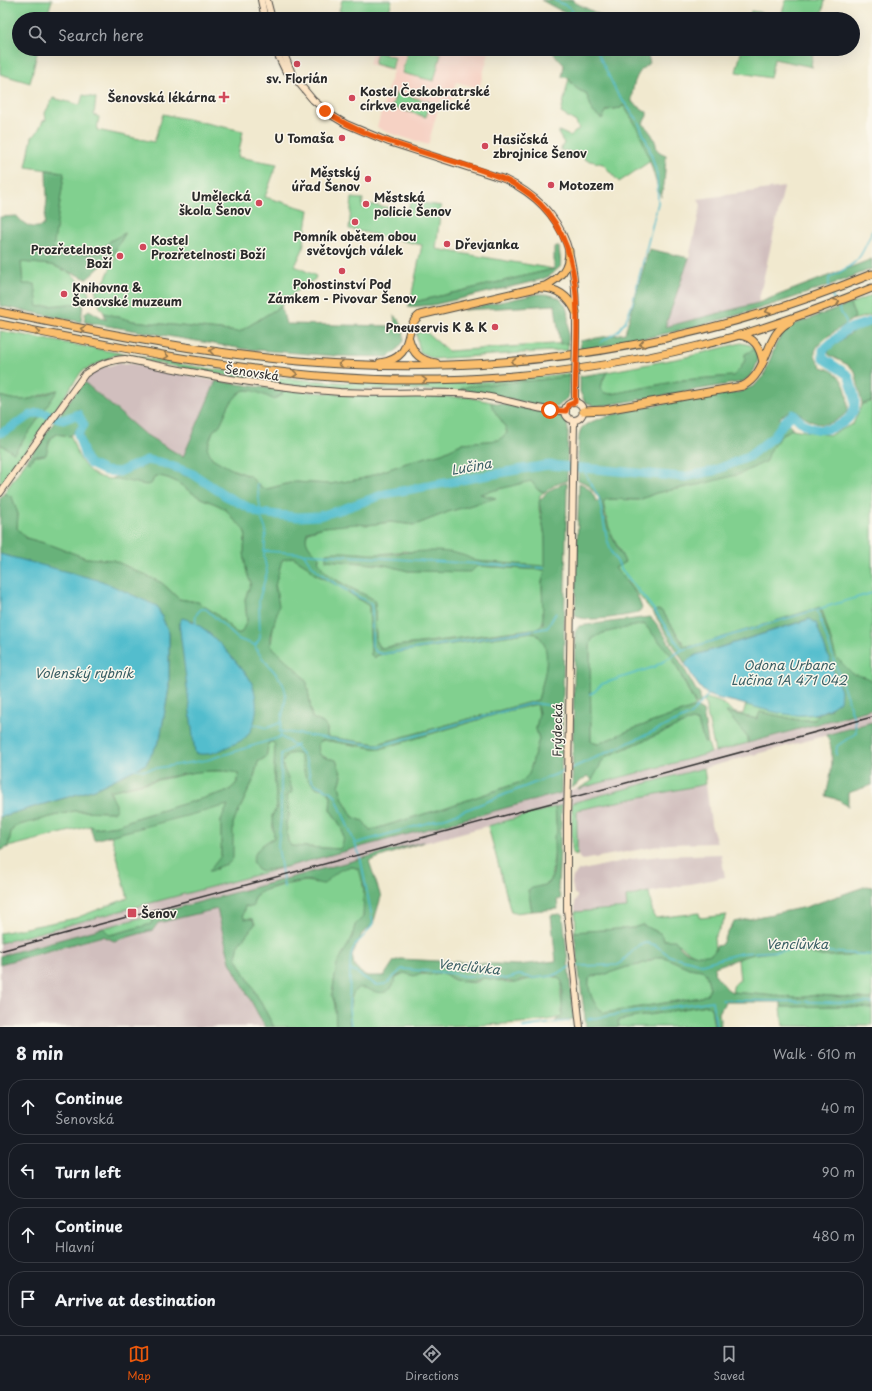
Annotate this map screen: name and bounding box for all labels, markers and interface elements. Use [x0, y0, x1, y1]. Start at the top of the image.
search box [12, 12, 860, 56]
icon: search [26, 23, 48, 45]
text: Search here [58, 23, 144, 46]
marker: sv. Florián [292, 59, 302, 69]
place label: sv. Florián [266, 69, 328, 87]
place label: Kostel Českobratrské církve evangelické [360, 82, 490, 114]
place label: Šenovská lékárna [107, 88, 217, 106]
marker: Šenovská lékárna [219, 92, 229, 102]
marker: Kostel Českobratrské církve evangelické [347, 93, 357, 103]
route end [316, 102, 334, 120]
place label: U Tomaša [274, 129, 335, 147]
place label: Hasičská zbrojnice Šenov [493, 130, 587, 162]
marker: U Tomaša [337, 133, 347, 143]
marker: Hasičská zbrojnice Šenov [480, 141, 490, 151]
place label: Městský úřad Šenov [292, 163, 360, 195]
marker: Městský úřad Šenov [363, 174, 373, 184]
place label: Motozem [559, 176, 614, 194]
marker: Motozem [546, 180, 556, 190]
place label: Umělecká škola Šenov [179, 187, 251, 219]
place label: Městská policie Šenov [374, 188, 452, 220]
marker: Umělecká škola Šenov [254, 198, 264, 208]
marker: Městská policie Šenov [361, 199, 371, 209]
marker: Pomník obětem obou světových válek [350, 217, 360, 227]
place label: Pomník obětem obou světových válek [293, 227, 417, 259]
place label: Kostel Prozřetelnosti Boží [151, 231, 266, 263]
place label: Dřevjanka [455, 235, 519, 253]
marker: Dřevjanka [442, 239, 452, 249]
place label: Prozřetelnost Boží [31, 240, 113, 272]
marker: Kostel Prozřetelnosti Boží [138, 242, 148, 252]
marker: Prozřetelnost Boží [115, 251, 125, 261]
marker: Pohostinství Pod Zámkem - Pivovar Šenov [337, 266, 347, 276]
place label: Pohostinství Pod Zámkem - Pivovar Šenov [268, 275, 417, 307]
place label: Knihovna & Šenovské muzeum [72, 278, 182, 310]
marker: Knihovna & Šenovské muzeum [59, 289, 69, 299]
one-way arrow [833, 298, 840, 306]
one-way arrow [765, 307, 772, 315]
place label: Pneuservis K & K [386, 318, 487, 336]
marker: Pneuservis K & K [490, 322, 500, 332]
one-way arrow [80, 325, 87, 334]
one-way arrow [35, 327, 41, 335]
one-way arrow [639, 339, 645, 348]
one-way arrow [209, 347, 215, 356]
one-way arrow [163, 351, 169, 360]
one-way arrow [511, 358, 517, 367]
street label: Šenovská [224, 359, 281, 385]
one-way arrow [338, 360, 344, 369]
one-way arrow [292, 369, 298, 378]
one-way arrow [421, 376, 427, 384]
route start [541, 401, 559, 419]
water label: Lučina [449, 453, 493, 479]
water label: Odona Urbanc Lučina 1A 471 042 [731, 655, 848, 689]
water label: Volenský rybník [34, 663, 134, 682]
street label: Frýdecká [548, 703, 566, 757]
place label: Šenov [141, 904, 177, 922]
marker: Šenov [126, 907, 138, 919]
water label: Venclůvka [766, 934, 829, 953]
water label: Venclůvka [437, 953, 502, 979]
text: 8 min [16, 1040, 64, 1066]
text: Walk · 610 m [773, 1044, 856, 1063]
text: Continue [55, 1086, 123, 1109]
icon: ahead [17, 1096, 39, 1118]
text: 40 m [821, 1098, 855, 1117]
text: Šenovská [55, 1109, 114, 1128]
icon: left [17, 1160, 39, 1182]
text: Turn left [55, 1160, 121, 1183]
text: 90 m [822, 1162, 855, 1181]
text: Continue [55, 1214, 123, 1237]
icon: ahead [17, 1224, 39, 1246]
text: 480 m [813, 1226, 855, 1245]
text: Hlavní [55, 1237, 94, 1256]
icon: arrive [17, 1288, 39, 1310]
text: Arrive at destination [55, 1288, 216, 1311]
tab: Map [127, 1343, 151, 1384]
tab: Directions [405, 1343, 459, 1384]
tab: Saved [713, 1343, 745, 1384]

